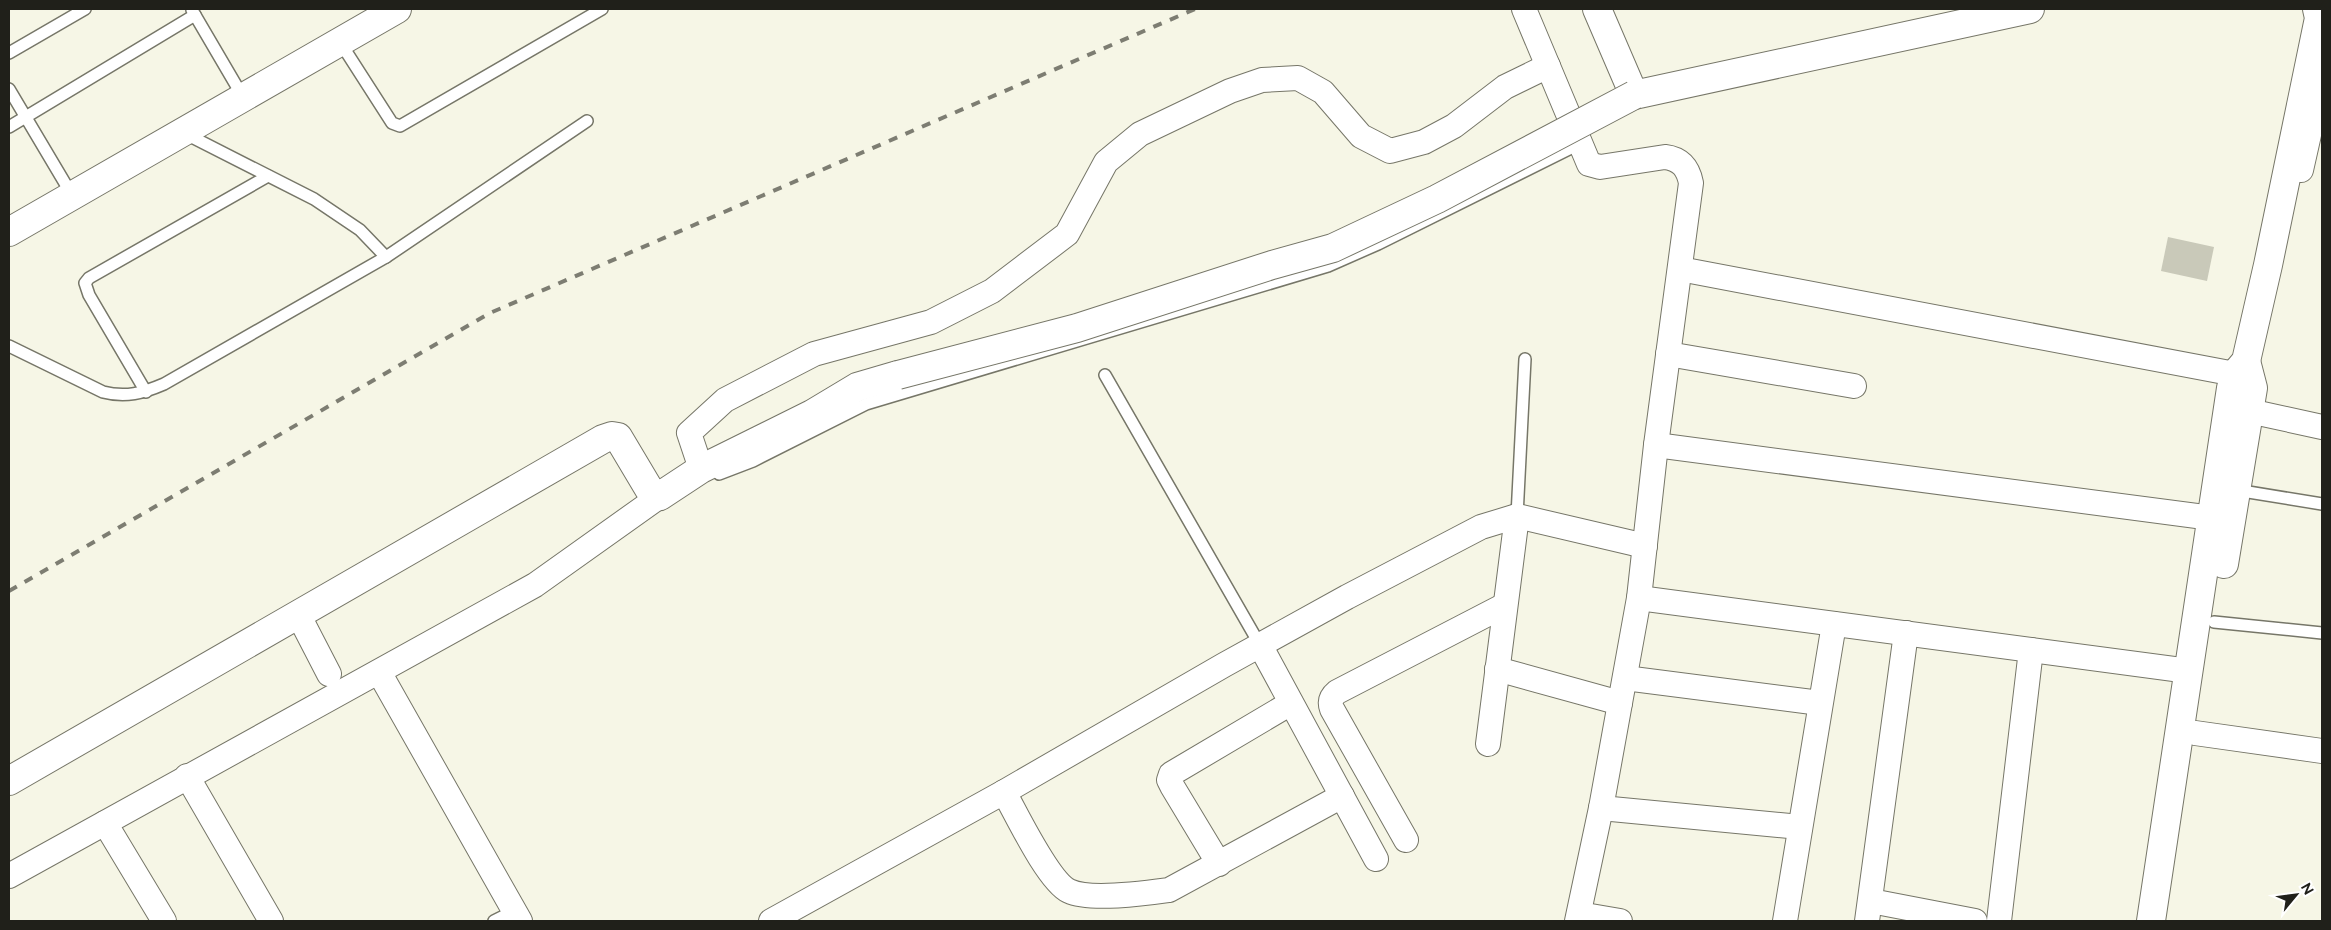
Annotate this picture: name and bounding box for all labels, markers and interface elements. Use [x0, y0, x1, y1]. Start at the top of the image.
north arrow [2271, 870, 2321, 920]
text: N [2298, 880, 2317, 897]

